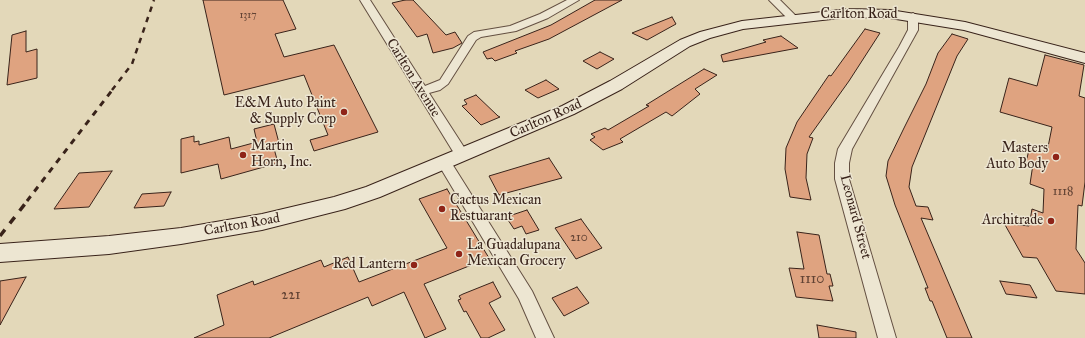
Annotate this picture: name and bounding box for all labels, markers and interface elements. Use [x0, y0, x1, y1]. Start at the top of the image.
street label: Carlton Road [821, 7, 897, 23]
house number: 1317 [239, 10, 257, 22]
street label: Carlton Avenue [382, 36, 444, 120]
place label: E&M Auto Paint & Supply Corp [235, 96, 336, 128]
street label: Carlton Road [507, 96, 585, 142]
marker: E&M Auto Paint & Supply Corp [339, 107, 349, 117]
place label: Martin Horn, Inc. [251, 139, 312, 172]
place label: Masters Auto Body [986, 141, 1048, 174]
marker: Martin Horn, Inc. [238, 150, 248, 160]
marker: Masters Auto Body [1051, 152, 1061, 162]
street label: Leonard Street [836, 173, 874, 261]
house number: 1118 [1053, 185, 1073, 199]
place label: Cactus Mexican Restuarant [450, 193, 541, 226]
marker: Cactus Mexican Restuarant [437, 204, 447, 214]
street label: Carlton Road [203, 210, 281, 240]
place label: Architrade [982, 213, 1043, 229]
marker: Architrade [1046, 216, 1056, 226]
house number: 210 [570, 231, 588, 245]
place label: La Guadalupana Mexican Grocery [467, 238, 566, 270]
marker: La Guadalupana Mexican Grocery [454, 249, 464, 259]
place label: Red Lantern [333, 257, 406, 273]
marker: Red Lantern [409, 260, 419, 270]
house number: 1110 [800, 272, 824, 288]
house number: 221 [281, 288, 301, 304]

